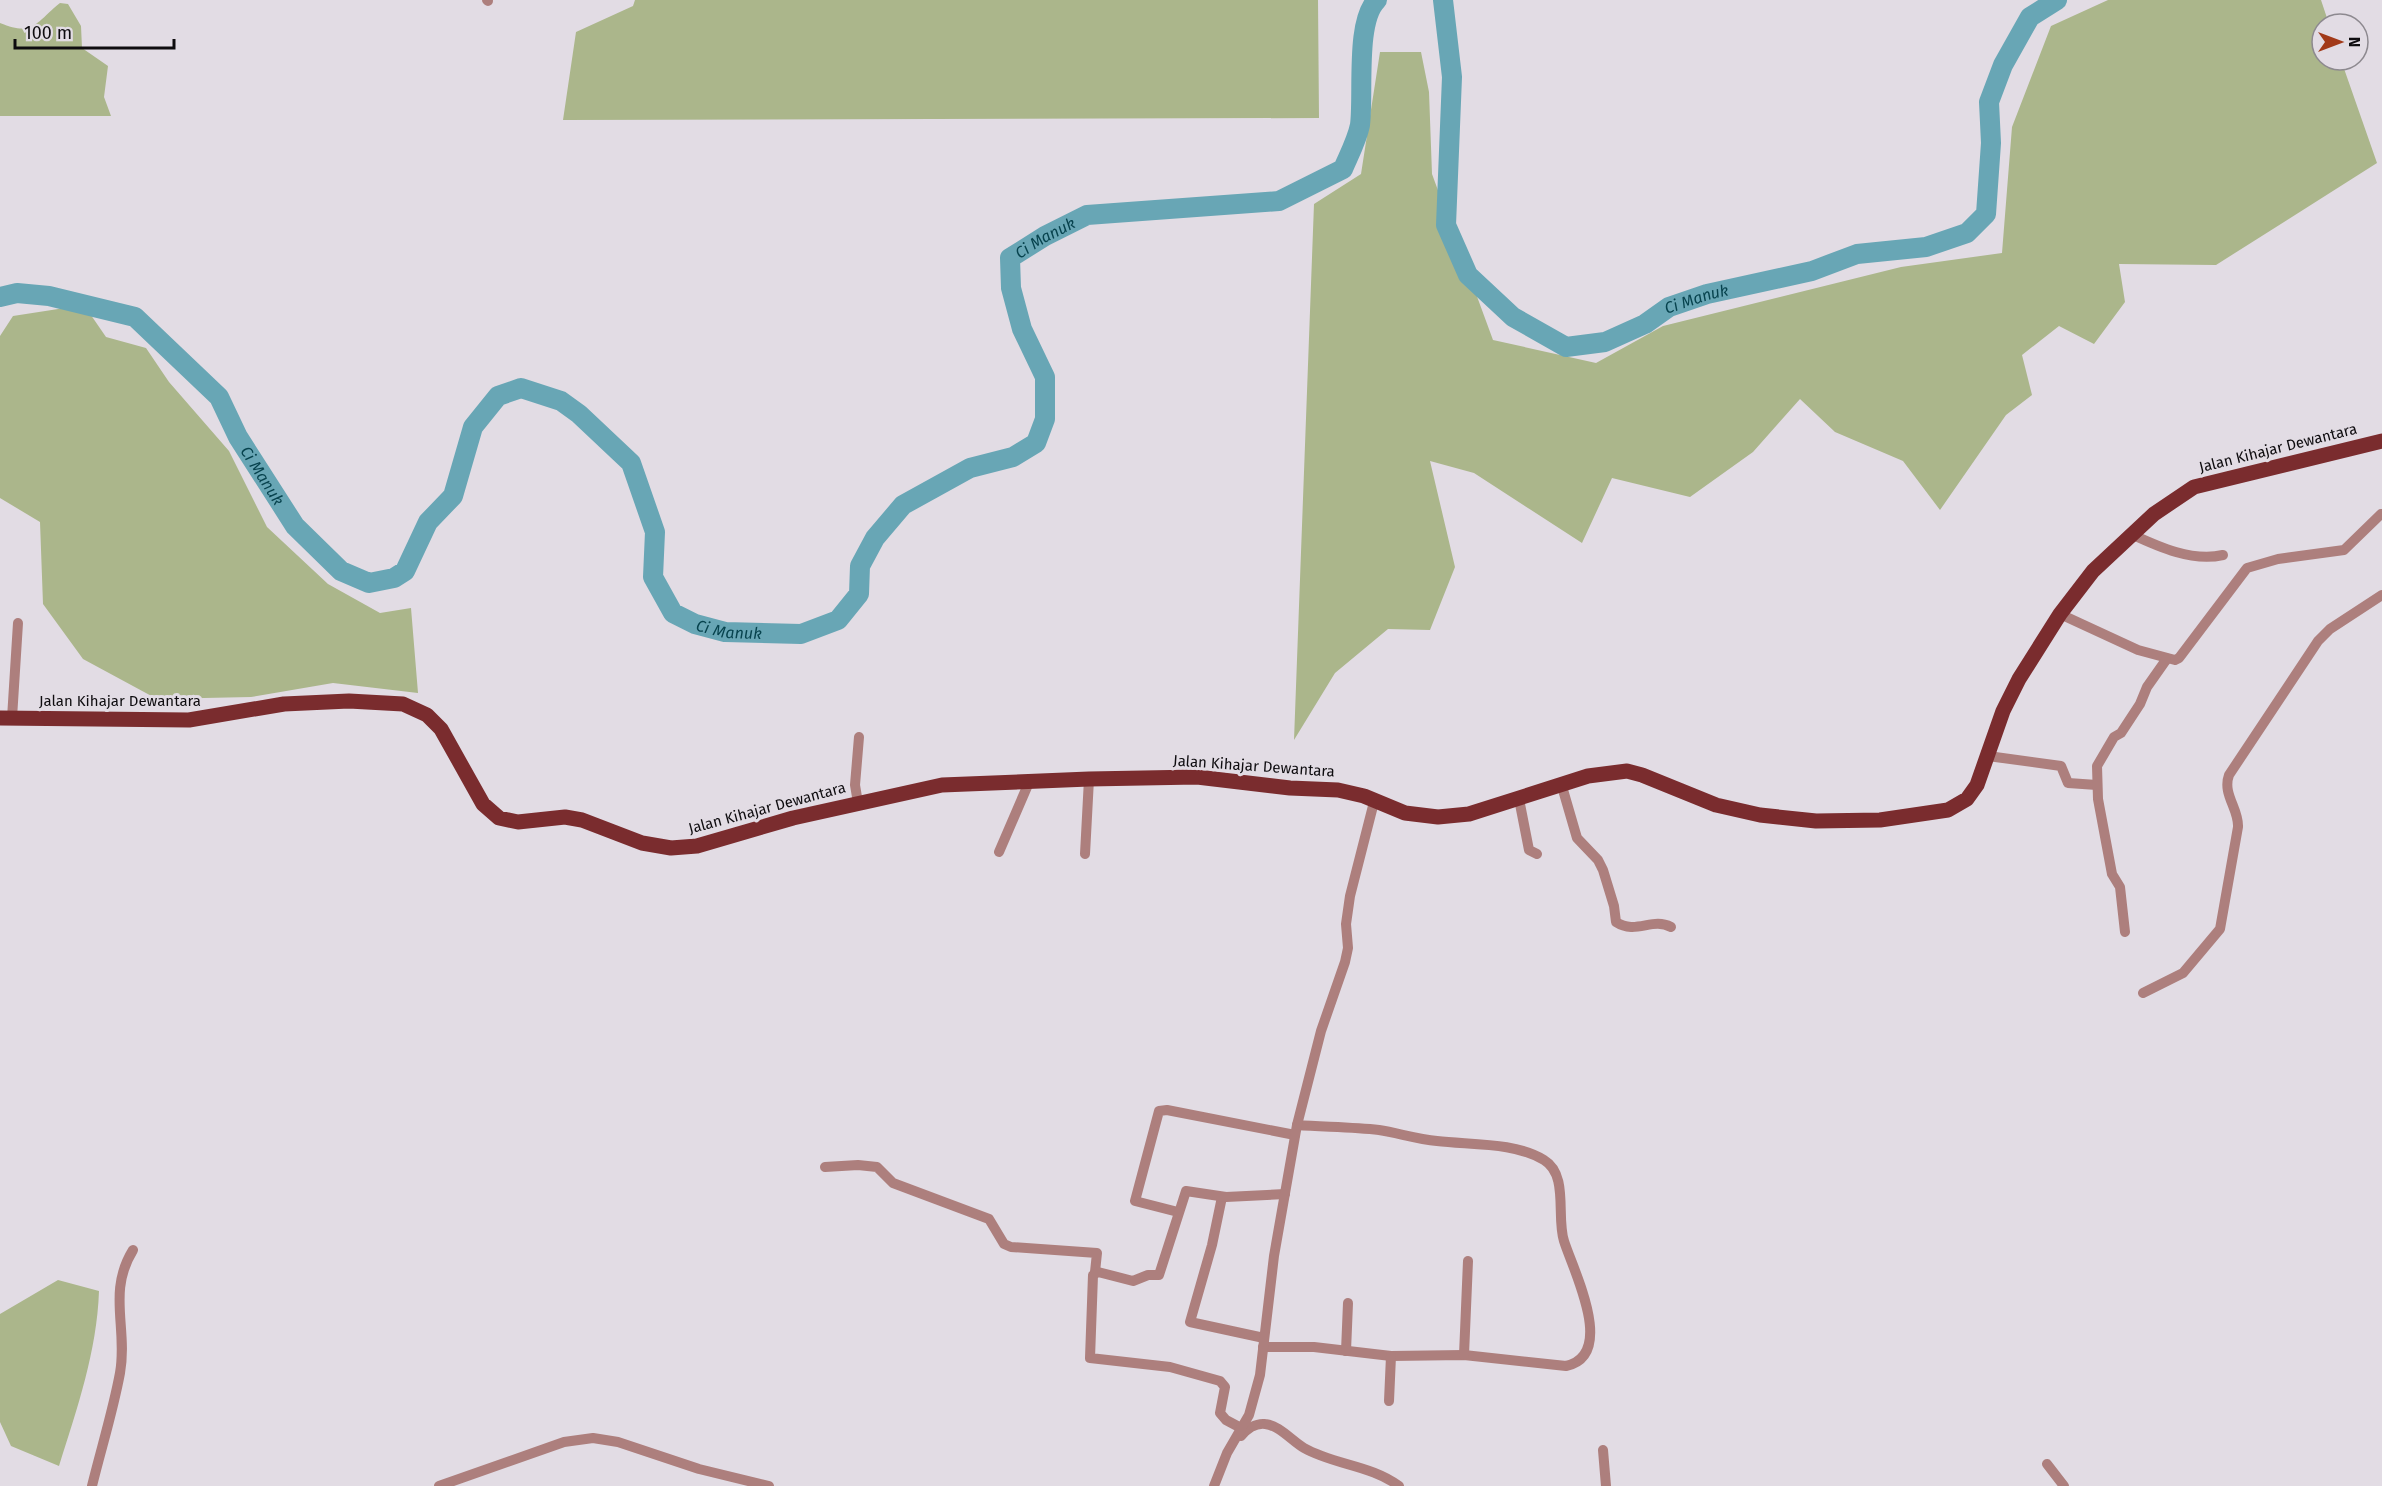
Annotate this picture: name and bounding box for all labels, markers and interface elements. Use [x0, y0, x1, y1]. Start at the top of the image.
scale bar [15, 12, 174, 50]
north arrow [2310, 12, 2370, 72]
text: 100 m [24, 22, 72, 44]
text: N [2345, 37, 2364, 47]
water label: Ci Manuk [1011, 213, 1078, 262]
water label: Ci Manuk [1662, 280, 1730, 317]
street label: Jalan Kihajar Dewantara [2197, 420, 2359, 476]
water label: Ci Manuk [237, 442, 289, 509]
water label: Ci Manuk [694, 615, 762, 642]
street label: Jalan Kihajar Dewantara [39, 692, 201, 710]
street label: Jalan Kihajar Dewantara [1173, 751, 1335, 781]
street label: Jalan Kihajar Dewantara [686, 778, 848, 838]

